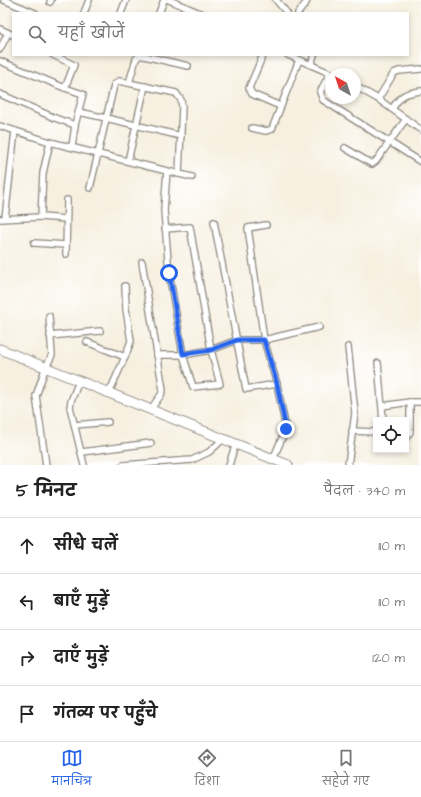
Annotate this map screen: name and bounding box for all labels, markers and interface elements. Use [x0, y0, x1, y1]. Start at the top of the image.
search box [12, 12, 409, 56]
icon: search [26, 23, 48, 45]
text: यहाँ खोजें [58, 23, 125, 44]
north arrow [325, 68, 361, 104]
route start [160, 264, 178, 282]
map controls [373, 417, 409, 453]
button: locate [373, 417, 409, 453]
route end [277, 420, 295, 438]
text: 5 मिनट [16, 479, 76, 503]
text: पैदल · 340 m [324, 482, 405, 500]
icon: ahead [16, 535, 38, 557]
text: सीधे चलें [54, 535, 118, 556]
text: 110 m [378, 537, 405, 555]
icon: left [16, 591, 38, 613]
text: बाएँ मुड़ें [54, 591, 109, 612]
text: 110 m [378, 593, 405, 611]
icon: right [16, 647, 38, 669]
text: दाएँ मुड़ें [54, 647, 108, 668]
text: 120 m [372, 649, 405, 667]
icon: arrive [16, 703, 38, 725]
text: गंतव्य पर पहुँचे [54, 703, 157, 724]
tab: मानचित्र [51, 747, 92, 793]
tab: दिशा [195, 747, 220, 793]
tab: सहेजे गए [322, 747, 370, 793]

